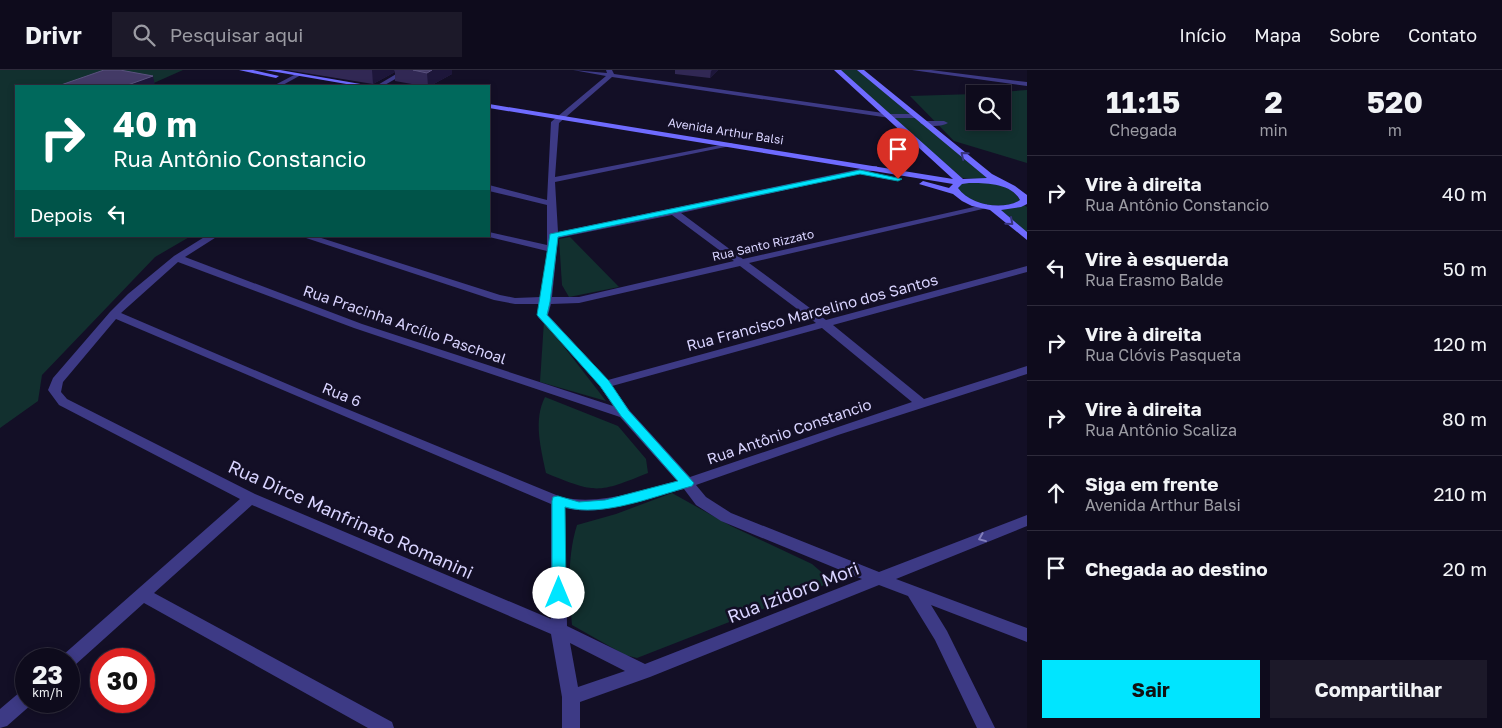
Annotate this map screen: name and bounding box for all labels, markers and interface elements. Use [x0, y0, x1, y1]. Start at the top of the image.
search box [112, 12, 462, 57]
text: Drivr [25, 20, 82, 49]
icon: search [130, 21, 158, 49]
text: Pesquisar aqui [170, 23, 303, 46]
text: Início [1179, 24, 1226, 46]
text: Mapa [1254, 24, 1301, 46]
text: Sobre [1329, 24, 1380, 46]
text: Contato [1408, 24, 1477, 46]
text: 11:15 [1106, 84, 1180, 120]
text: 2 [1264, 84, 1283, 120]
text: 520 [1367, 84, 1423, 120]
map controls [966, 85, 1011, 130]
button: search [966, 85, 1011, 130]
text: 40 m [113, 103, 197, 145]
icon: right [30, 105, 95, 170]
street label: Avenida Arthur Balsi [667, 114, 785, 148]
text: Chegada [1109, 120, 1177, 140]
text: min [1259, 120, 1288, 140]
text: m [1388, 120, 1402, 140]
pin [877, 128, 919, 179]
icon: arrive [884, 135, 912, 163]
text: Rua Antônio Constancio [113, 145, 366, 172]
one-way arrow [961, 153, 970, 161]
text: Vire à direita [1085, 172, 1202, 195]
icon: right [1042, 179, 1070, 207]
text: 40 m [1442, 182, 1487, 205]
text: Rua Antônio Constancio [1085, 195, 1269, 215]
icon: left [103, 200, 131, 228]
text: Depois [30, 203, 93, 226]
one-way arrow [1004, 216, 1013, 225]
street label: Rua Santo Rizzato [711, 226, 815, 264]
text: Vire à esquerda [1085, 247, 1228, 270]
icon: left [1042, 254, 1070, 282]
text: 50 m [1443, 257, 1487, 280]
street label: Rua Francisco Marcelino dos Santos [684, 270, 940, 354]
text: Rua Erasmo Balde [1085, 270, 1223, 290]
street label: Rua Pracinha Arcílio Paschoal [301, 281, 509, 367]
text: Vire à direita [1085, 322, 1202, 345]
icon: right [1042, 329, 1070, 357]
text: 120 m [1433, 332, 1487, 355]
text: Rua Clóvis Pasqueta [1085, 345, 1241, 365]
street label: Rua 6 [320, 378, 364, 410]
street label: Rua Antônio Constancio [704, 394, 874, 468]
text: Vire à direita [1085, 397, 1202, 420]
icon: right [1042, 404, 1070, 432]
text: 80 m [1442, 407, 1487, 430]
text: Rua Antônio Scaliza [1085, 420, 1237, 440]
street label: Rua Dirce Manfrinato Romanini [225, 455, 477, 583]
text: Siga em frente [1085, 472, 1219, 495]
icon: ahead [1042, 479, 1070, 507]
text: 210 m [1433, 482, 1487, 505]
text: Avenida Arthur Balsi [1085, 495, 1241, 515]
one-way arrow [978, 532, 987, 542]
icon: arrive [1042, 554, 1070, 582]
street label: Rua Izidoro Mori [724, 557, 862, 627]
text: Chegada ao destino [1085, 557, 1268, 580]
text: 20 m [1443, 557, 1487, 580]
position arrow [532, 566, 584, 618]
speed limit sign: 30 [90, 648, 155, 713]
text: 23 [32, 659, 63, 690]
button: Sair [1042, 660, 1260, 718]
button: Compartilhar [1270, 660, 1487, 718]
text: km/h [32, 685, 63, 700]

